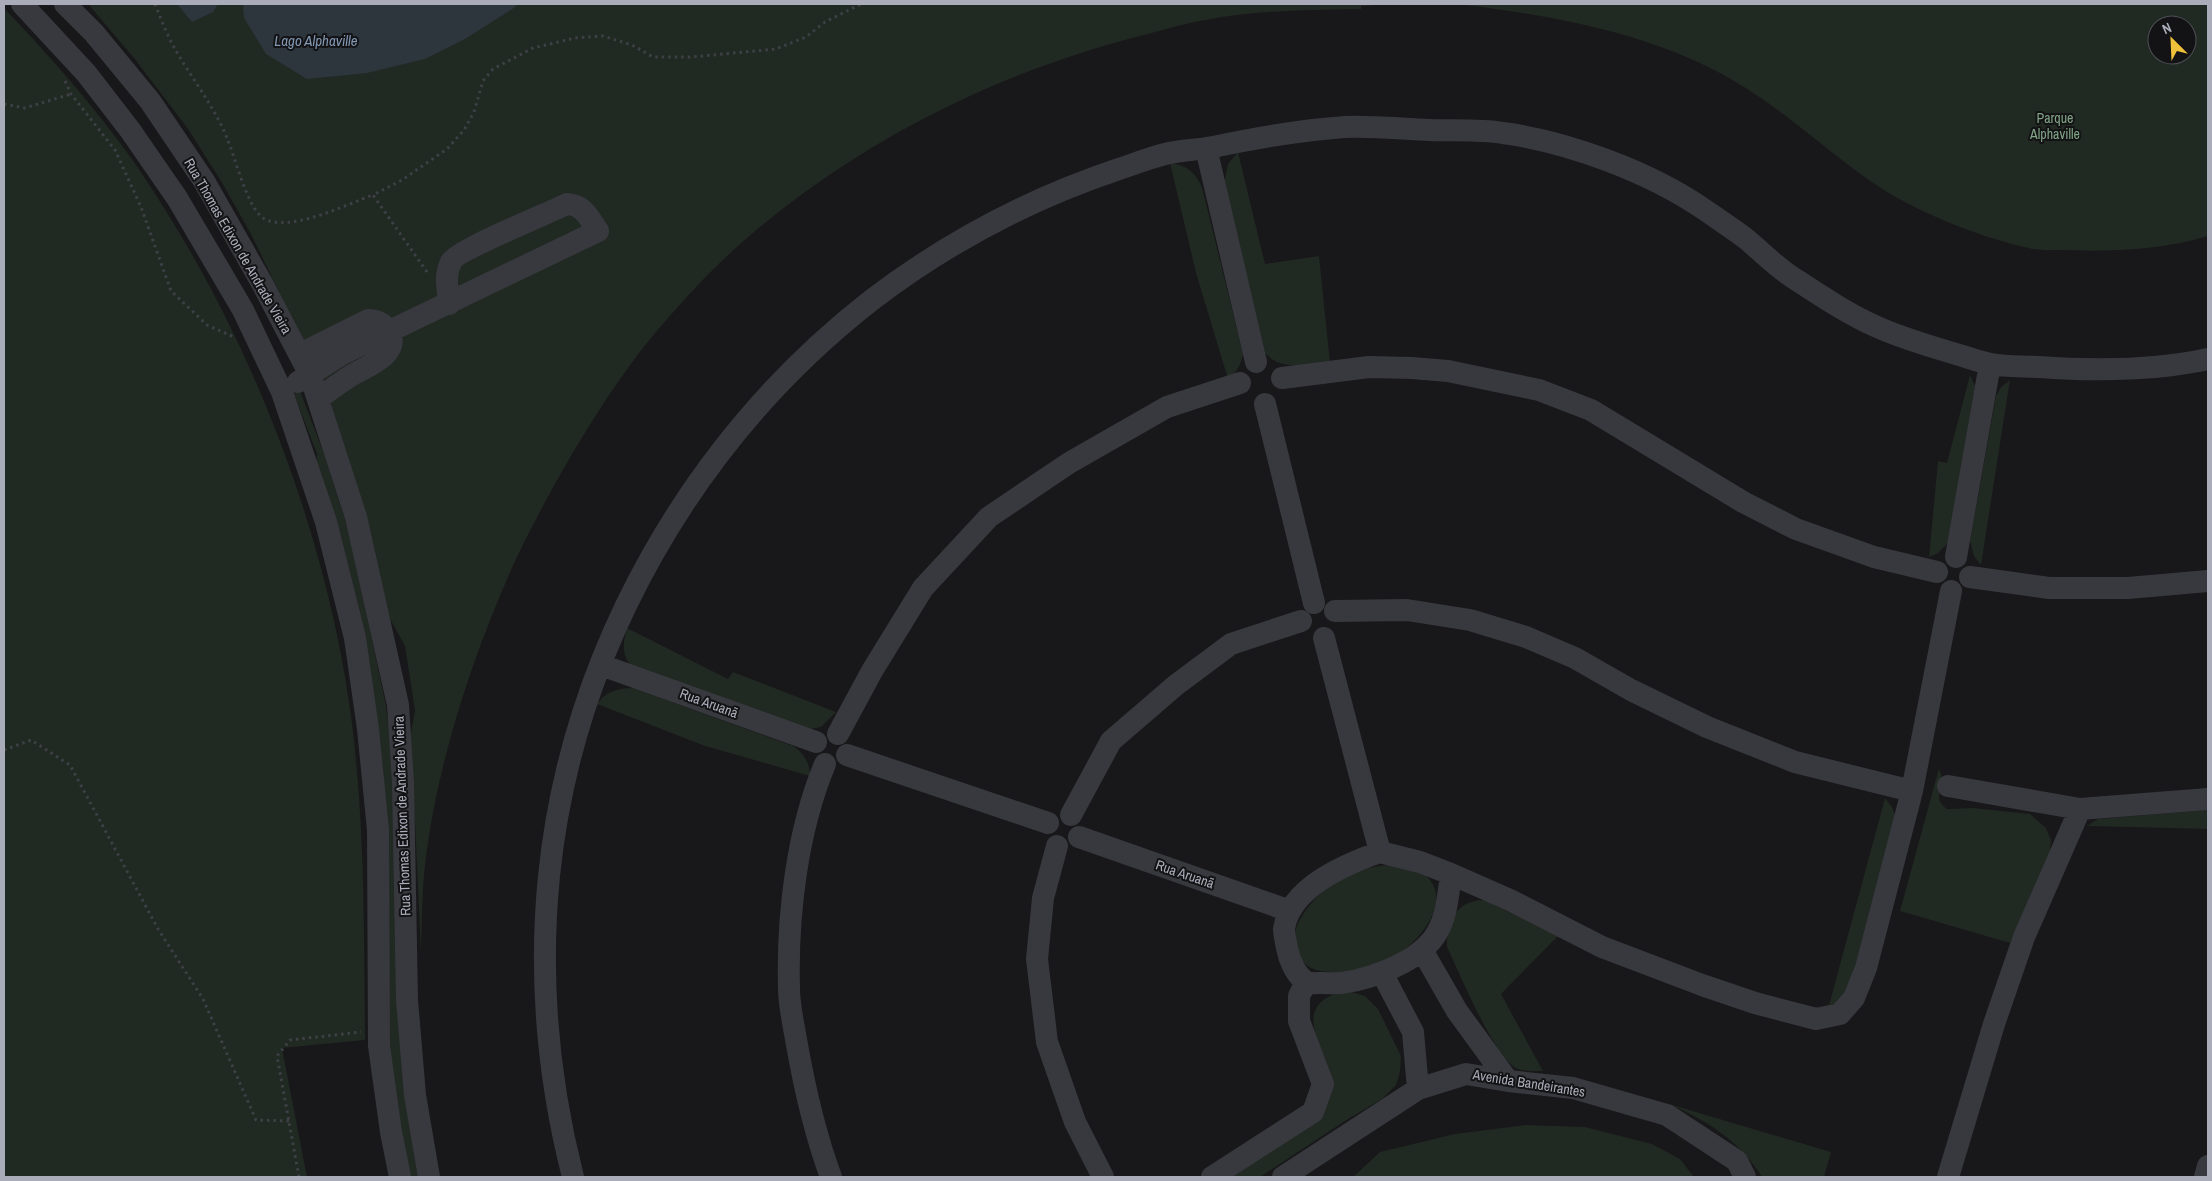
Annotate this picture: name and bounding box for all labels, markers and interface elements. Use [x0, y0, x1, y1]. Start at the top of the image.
north arrow [2147, 15, 2197, 65]
text: N [2159, 18, 2174, 38]
water label: Lago Alphaville [274, 30, 358, 51]
park label: Parque Alphaville [2029, 109, 2080, 143]
street label: Rua Thomas Edixon de Andrade Vieira [180, 155, 296, 338]
street label: Rua Aruanã [677, 684, 741, 722]
street label: Rua Thomas Edixon de Andrade Vieira [389, 715, 414, 916]
street label: Rua Aruanã [1153, 856, 1217, 893]
street label: Avenida Bandeirantes [1471, 1065, 1587, 1101]

